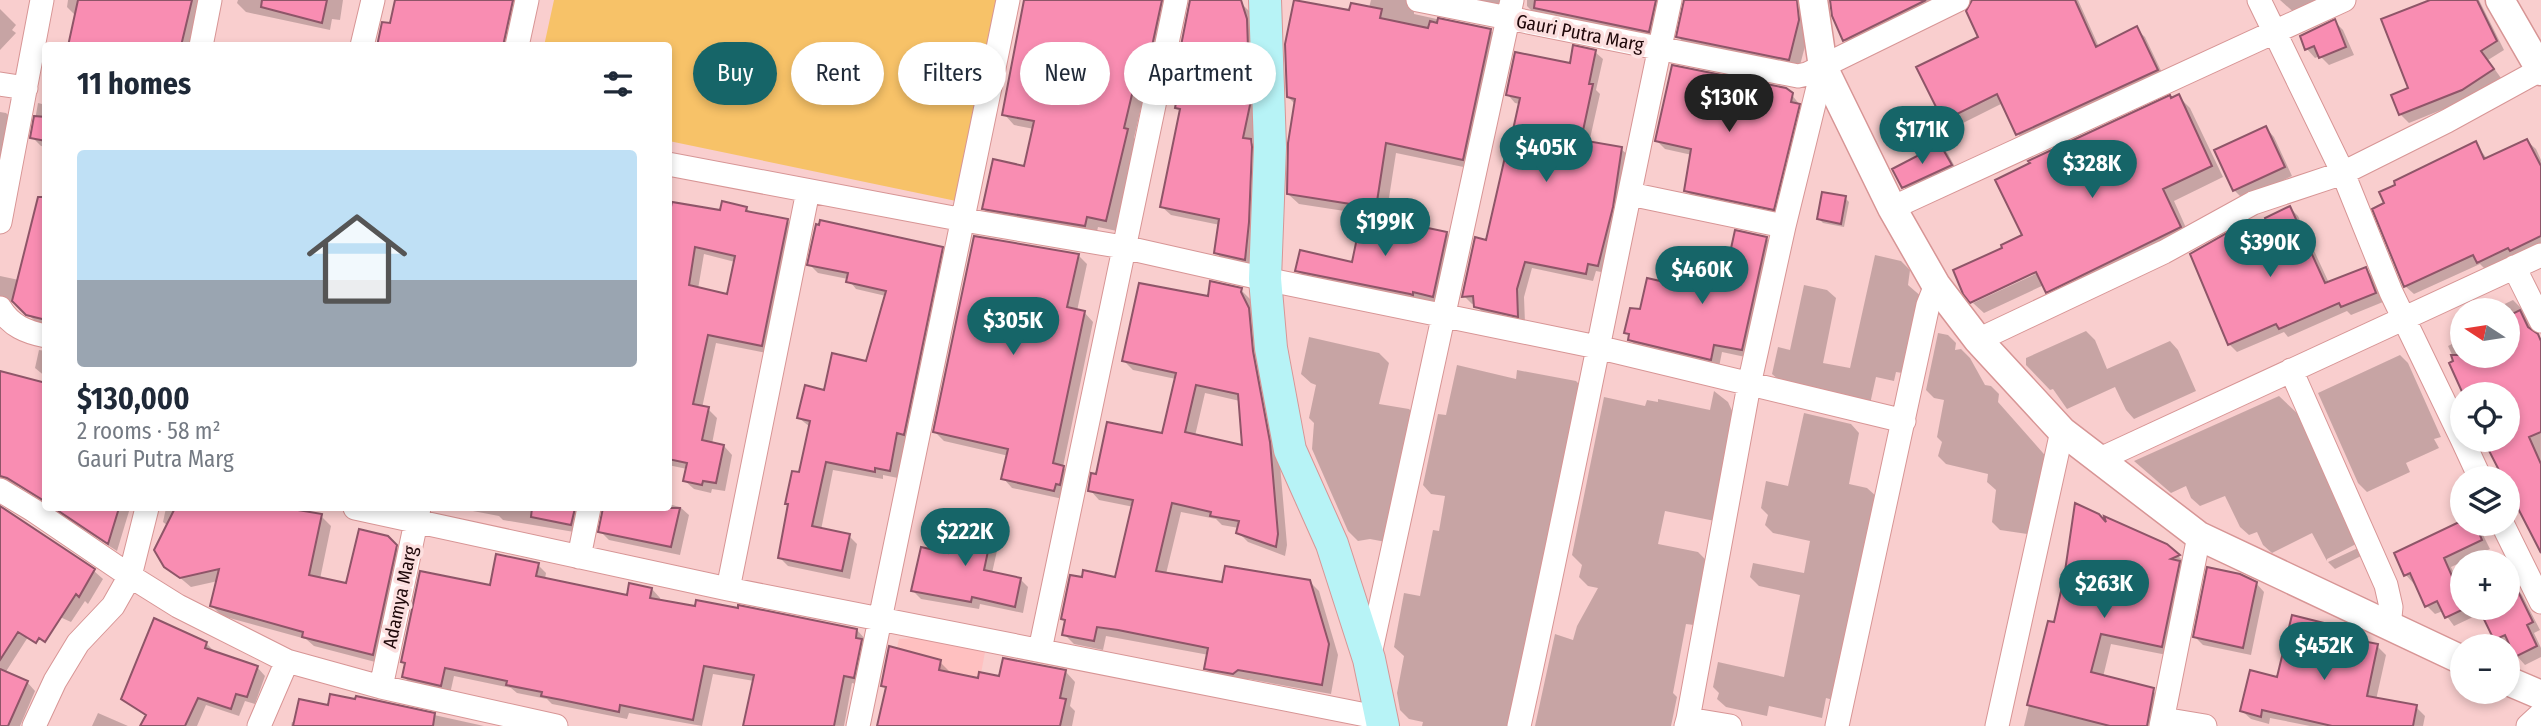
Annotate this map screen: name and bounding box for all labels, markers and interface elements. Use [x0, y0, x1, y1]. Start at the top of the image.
street label: Gauri Putra Marg [1514, 9, 1646, 57]
chip: Buy [693, 42, 777, 105]
chip: Rent [791, 42, 884, 105]
chip: Filters [898, 42, 1006, 105]
chip: New [1020, 42, 1110, 105]
chip: Apartment [1124, 42, 1276, 105]
icon: filters [599, 65, 637, 103]
text: 11 homes [77, 66, 191, 102]
pin: $130K [1680, 74, 1778, 134]
text: $130K [1700, 83, 1758, 111]
pin: $171K [1873, 106, 1971, 166]
text: $171K [1895, 115, 1949, 143]
pin: $405K [1497, 124, 1595, 184]
text: $405K [1516, 133, 1576, 161]
pin: $328K [2043, 140, 2141, 200]
text: $328K [2063, 149, 2121, 177]
icon: home [294, 196, 420, 322]
pin: $199K [1336, 198, 1434, 258]
text: $199K [1356, 207, 1414, 235]
pin: $390K [2221, 219, 2319, 279]
text: $390K [2240, 228, 2300, 256]
pin: $460K [1653, 246, 1751, 306]
text: $460K [1671, 255, 1733, 283]
pin: $305K [964, 298, 1062, 357]
north arrow [2450, 298, 2520, 368]
map controls [2450, 298, 2520, 704]
text: $305K [983, 306, 1043, 334]
text: $130,000 [77, 381, 190, 417]
button: locate [2450, 382, 2520, 452]
text: 2 rooms · 58 m² [77, 417, 221, 445]
text: Gauri Putra Marg [77, 445, 234, 473]
button: layers [2450, 466, 2520, 536]
pin: $222K [916, 508, 1014, 568]
text: $222K [937, 517, 993, 545]
street label: Adamya Marg [378, 544, 422, 650]
button: + [2450, 550, 2520, 620]
pin: $263K [2055, 560, 2153, 620]
text: $263K [2075, 569, 2133, 597]
pin: $452K [2275, 622, 2373, 682]
text: $452K [2295, 631, 2353, 659]
button: − [2450, 634, 2520, 704]

